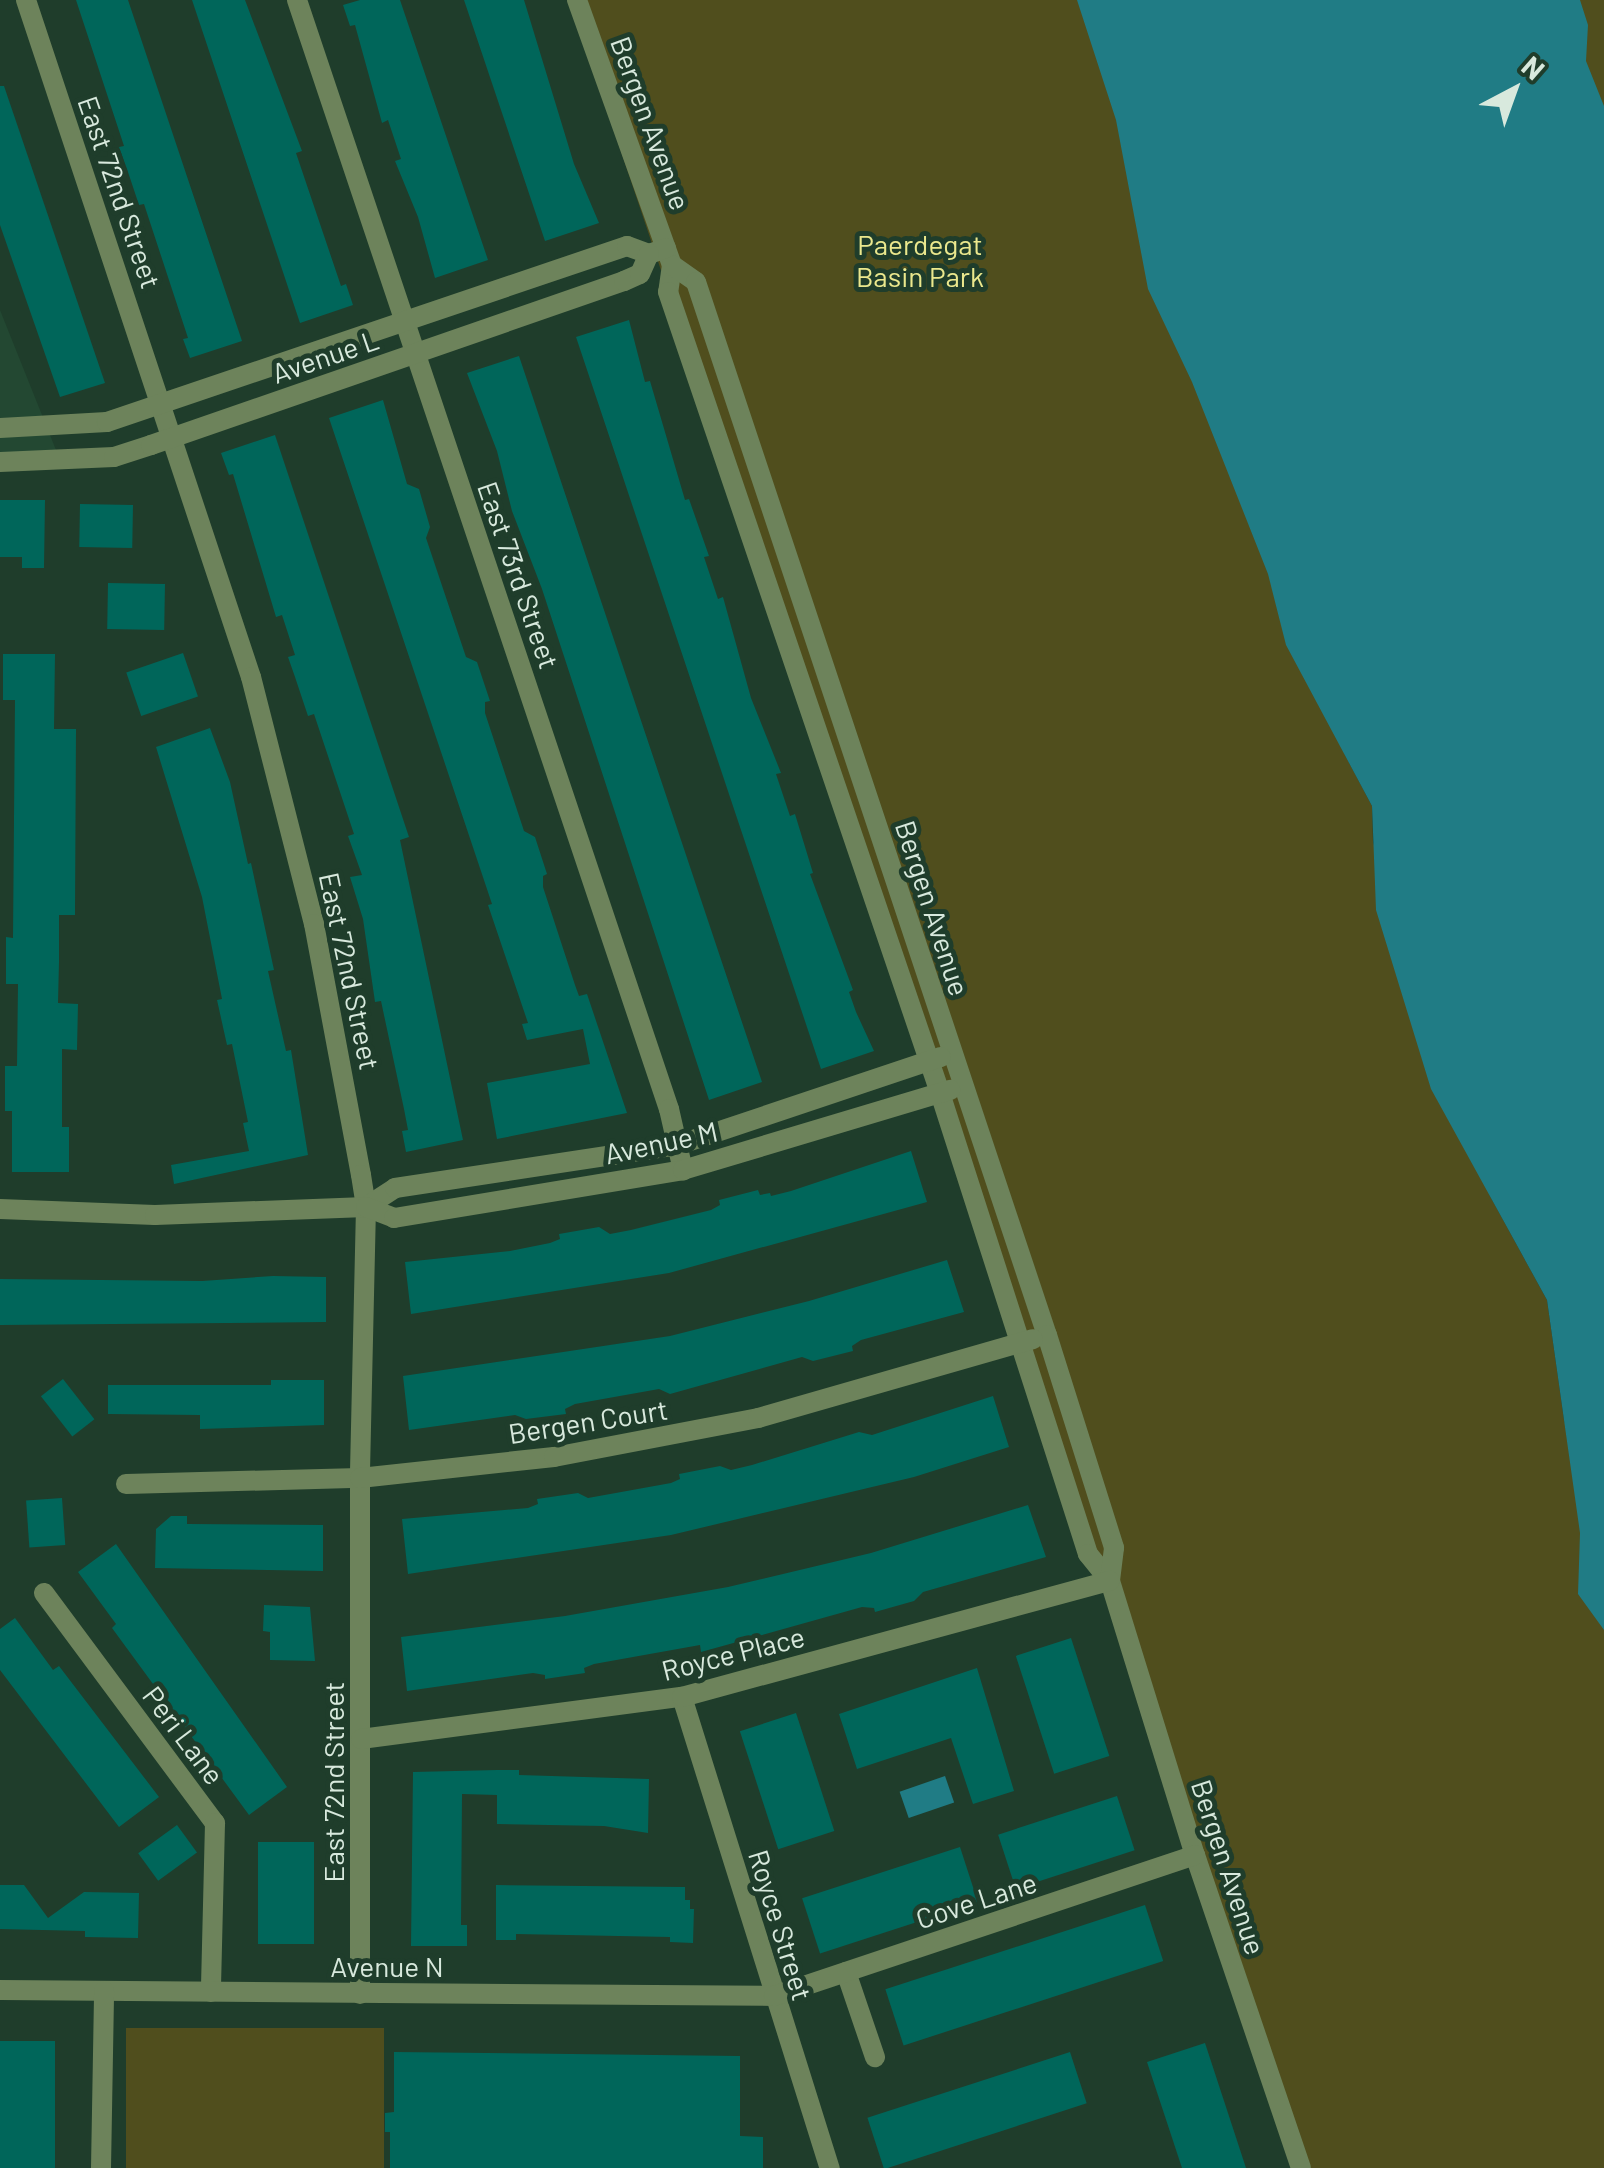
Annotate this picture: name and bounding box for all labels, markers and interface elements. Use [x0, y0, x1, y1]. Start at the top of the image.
street label: Bergen Avenue [604, 32, 698, 214]
north arrow [1464, 40, 1564, 140]
text: N [1516, 48, 1552, 86]
street label: East 72nd Street [71, 92, 169, 292]
park label: Paerdegat Basin Park [856, 227, 984, 293]
street label: Avenue L [267, 322, 383, 390]
street label: East 73rd Street [471, 477, 567, 673]
street label: Bergen Avenue [889, 816, 977, 1000]
street label: East 72nd Street [313, 869, 387, 1073]
street label: Avenue M [601, 1114, 721, 1170]
street label: Bergen Court [506, 1392, 670, 1450]
street label: Royce Place [658, 1619, 808, 1687]
street label: Peri Lane [136, 1679, 232, 1791]
street label: East 72nd Street [316, 1682, 350, 1882]
street label: Bergen Avenue [1185, 1775, 1273, 1959]
street label: Royce Street [742, 1846, 820, 2004]
street label: Cove Lane [911, 1865, 1041, 1935]
street label: Avenue N [330, 1949, 444, 1983]

